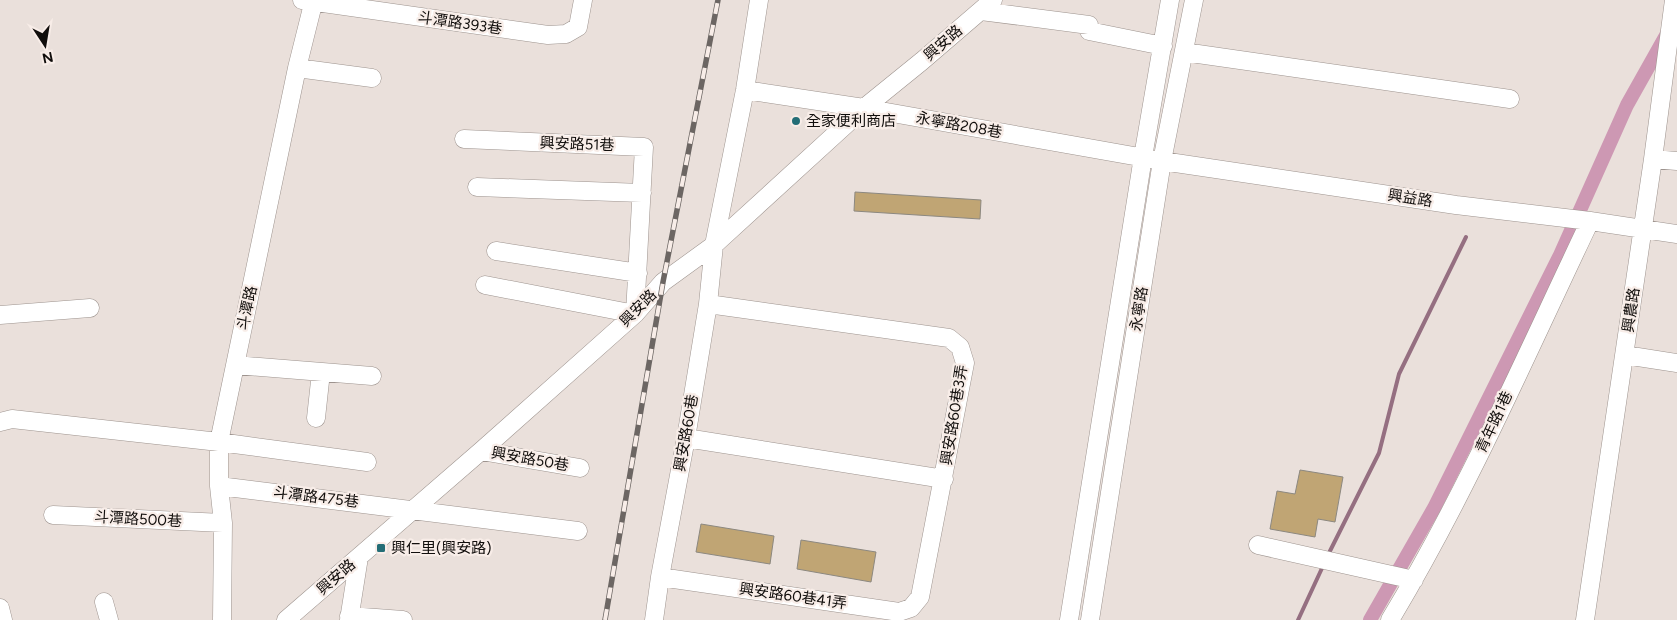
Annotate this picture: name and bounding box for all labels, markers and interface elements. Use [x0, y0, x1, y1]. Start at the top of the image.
street label: 斗潭路393巷 [417, 8, 503, 38]
north arrow [20, 20, 70, 70]
street label: 興安路 [920, 21, 966, 65]
text: N [41, 48, 55, 67]
street label: 永寧路208巷 [914, 109, 1004, 141]
place label: 全家便利商店 [806, 112, 896, 130]
marker: 全家便利商店 [790, 115, 802, 127]
street label: 興安路51巷 [539, 134, 615, 154]
street label: 興益路 [1386, 186, 1434, 210]
street label: 斗潭路 [234, 284, 260, 332]
street label: 永寧路 [1127, 285, 1151, 333]
street label: 興安路 [616, 286, 660, 330]
street label: 興農路 [1619, 286, 1643, 334]
street label: 興安路60巷3弄 [937, 364, 971, 466]
street label: 青年路1巷 [1472, 388, 1516, 456]
street label: 興安路60巷 [670, 393, 702, 473]
street label: 興安路50巷 [490, 443, 570, 475]
street label: 斗潭路475巷 [272, 483, 360, 511]
street label: 斗潭路500巷 [94, 508, 182, 530]
place label: 興仁里(興安路) [391, 539, 492, 557]
marker: 興仁里(興安路) [375, 542, 387, 554]
street label: 興安路 [313, 555, 359, 599]
street label: 興安路60巷41弄 [738, 580, 848, 612]

